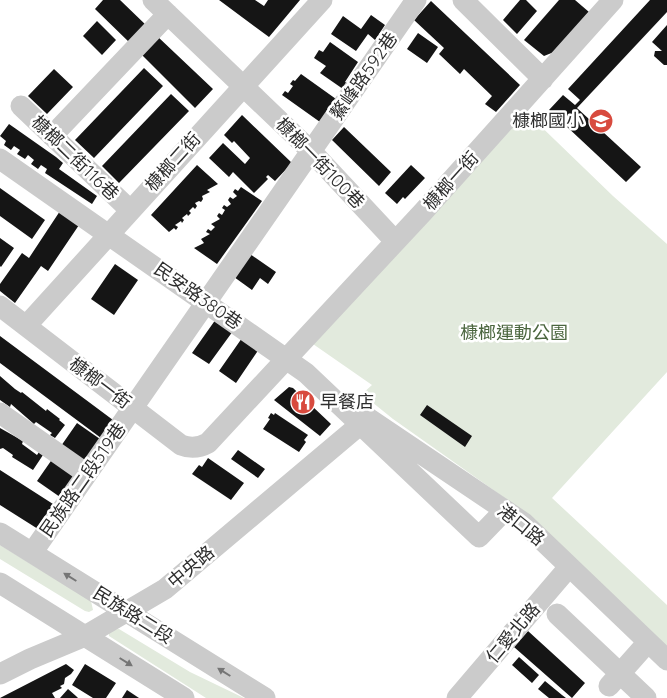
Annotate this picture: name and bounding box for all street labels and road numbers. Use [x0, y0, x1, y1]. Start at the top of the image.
street label: 鰲峰路592巷 [325, 27, 402, 124]
street label: 槺榔二街116巷 [27, 110, 124, 205]
street label: 槺榔一街100巷 [271, 112, 370, 213]
street label: 槺榔二街 [140, 127, 205, 196]
street label: 槺榔一街 [418, 146, 483, 215]
street label: 民安路380巷 [150, 257, 247, 334]
street label: 槺榔一街 [65, 352, 136, 413]
street label: 民族路二段519巷 [35, 418, 131, 541]
street label: 港口路 [493, 499, 550, 551]
street label: 中央路 [163, 540, 219, 593]
street label: 民族路二段 [89, 581, 178, 648]
street label: 仁愛北路 [481, 598, 545, 668]

